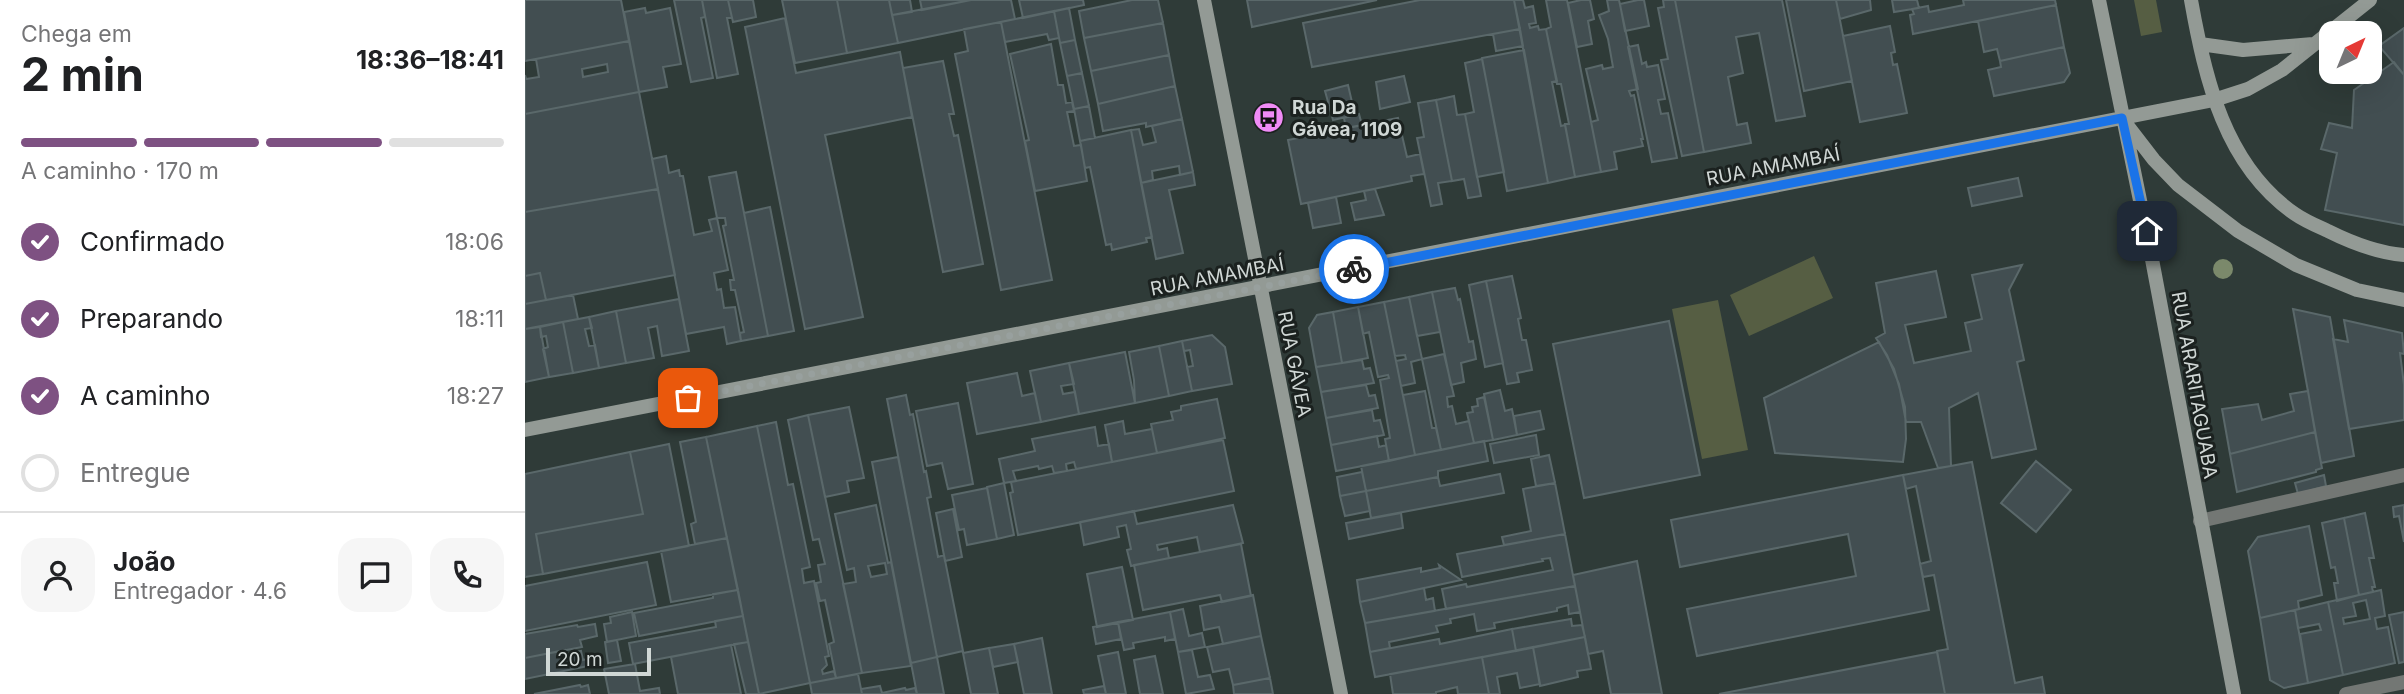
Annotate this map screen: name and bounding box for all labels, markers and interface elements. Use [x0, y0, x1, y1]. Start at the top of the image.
text: Chega em [21, 20, 132, 48]
north arrow [2319, 21, 2382, 84]
map controls [2319, 21, 2382, 84]
text: 18:36–18:41 [356, 44, 504, 75]
text: 2 min [21, 46, 144, 102]
place label: Rua Da Gávea, 1109 [1292, 96, 1402, 141]
bus stop icon: Rua Da Gávea, 1109 [1252, 101, 1286, 135]
street label: RUA AMAMBAÍ [1704, 141, 1842, 191]
text: A caminho · 170 m [21, 157, 219, 185]
pin [2117, 201, 2177, 261]
icon: home [2128, 212, 2166, 250]
icon: check [21, 223, 59, 261]
text: Confirmado [80, 226, 225, 257]
text: 18:06 [445, 228, 504, 256]
courier [1319, 234, 1389, 304]
icon: bike [1335, 250, 1373, 288]
street label: RUA AMAMBAÍ [1148, 251, 1286, 301]
street label: RUA ARARITAGUABA [2167, 290, 2222, 481]
icon: check [21, 300, 59, 338]
text: Preparando [80, 303, 223, 334]
text: 18:11 [455, 305, 504, 333]
street label: RUA GÁVEA [1273, 309, 1317, 419]
pin [658, 368, 718, 428]
icon: check [21, 377, 59, 415]
icon: bag [669, 379, 707, 417]
text: A caminho [80, 380, 210, 411]
text: 18:27 [447, 382, 504, 410]
text: Entregue [80, 457, 191, 488]
button: person [21, 538, 95, 612]
button: chat [338, 538, 412, 612]
button: phone [430, 538, 504, 612]
text: João [113, 546, 175, 577]
text: Entregador · 4.6 [113, 577, 287, 605]
scale bar [546, 645, 651, 677]
text: 20 m [557, 648, 603, 671]

